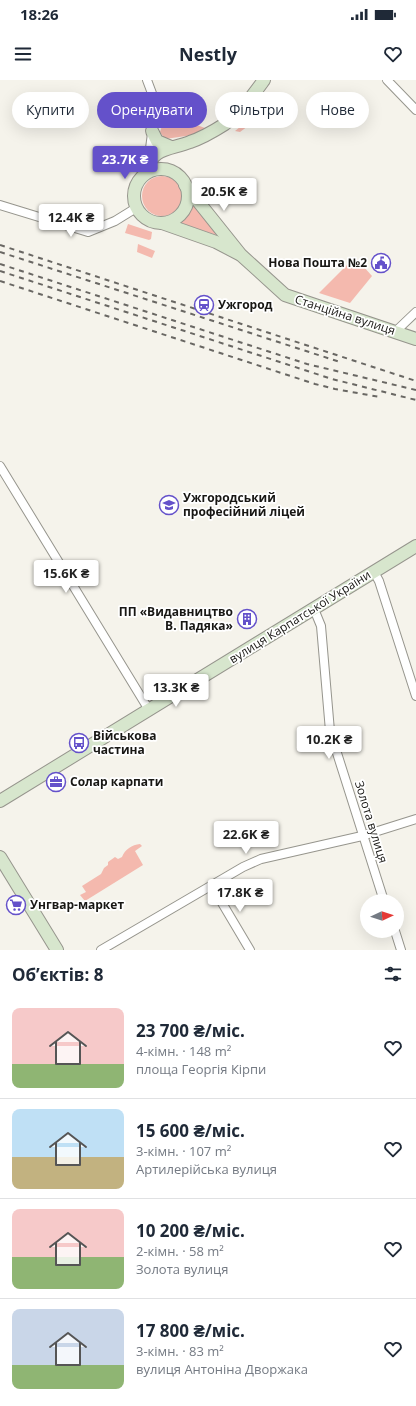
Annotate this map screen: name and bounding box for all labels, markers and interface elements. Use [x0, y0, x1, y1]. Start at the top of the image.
text: 18:26 [20, 4, 59, 24]
text: Nestly [179, 42, 237, 66]
icon: menu [12, 43, 34, 65]
icon: heart [382, 43, 404, 65]
chip: Купити [12, 92, 89, 128]
chip: Орендувати [97, 92, 207, 128]
chip: Фільтри [215, 92, 298, 128]
chip: Нове [306, 92, 369, 128]
pin: 23.7K ₴ [88, 146, 162, 180]
text: 23.7K ₴ [102, 150, 148, 168]
pin: 20.5K ₴ [187, 178, 261, 212]
text: 20.5K ₴ [201, 182, 247, 200]
pin: 12.4K ₴ [34, 204, 108, 238]
text: 12.4K ₴ [48, 208, 94, 226]
public building icon: Нова Пошта №2 [370, 252, 392, 274]
place label: Нова Пошта №2 [268, 254, 367, 271]
street label: Станційна вулиця [293, 290, 398, 339]
station icon: Ужгород [193, 294, 215, 316]
place label: Ужгород [218, 296, 273, 313]
place label: Ужгородський професійний ліцей [183, 489, 305, 520]
school or university icon: Ужгородський професійний ліцей [158, 494, 180, 516]
pin: 15.6K ₴ [29, 560, 103, 594]
text: 15.6K ₴ [43, 564, 89, 582]
street label: вулиця Карпатської України [226, 566, 374, 667]
place label: ПП «Видавництво В. Падяка» [119, 603, 233, 634]
building icon: ПП «Видавництво В. Падяка» [236, 608, 258, 630]
pin: 13.3K ₴ [139, 674, 213, 708]
text: 13.3K ₴ [153, 678, 199, 696]
pin: 10.2K ₴ [292, 726, 366, 760]
place label: Військова частина [93, 727, 157, 758]
text: 10.2K ₴ [306, 730, 352, 748]
bus stop icon: Військова частина [68, 732, 90, 754]
office icon: Солар карпати [45, 771, 67, 793]
place label: Солар карпати [70, 773, 163, 790]
street label: Золота вулиця [351, 779, 392, 865]
pin: 22.6K ₴ [209, 821, 283, 855]
text: 22.6K ₴ [223, 825, 269, 843]
pin: 17.8K ₴ [203, 879, 277, 913]
text: 17.8K ₴ [217, 883, 263, 901]
supermarket icon: Унгвар-маркет [5, 894, 27, 916]
north arrow [360, 894, 404, 938]
map controls [360, 894, 404, 938]
place label: Унгвар-маркет [30, 896, 124, 913]
text: Об’єктів: 8 [12, 963, 104, 986]
icon: filters [382, 963, 404, 985]
text: 23 700 ₴/міс. [136, 1019, 245, 1042]
icon: home [44, 1024, 92, 1072]
icon: heart [382, 1037, 404, 1059]
text: 4-кімн. · 148 m² [136, 1042, 231, 1060]
text: площа Георгія Кірпи [136, 1060, 266, 1078]
text: 15 600 ₴/міс. [136, 1119, 245, 1142]
icon: home [44, 1125, 92, 1173]
icon: heart [382, 1138, 404, 1160]
text: 3-кімн. · 107 m² [136, 1142, 231, 1160]
text: Артилерійська вулиця [136, 1160, 277, 1178]
text: 10 200 ₴/міс. [136, 1219, 245, 1242]
icon: home [44, 1225, 92, 1273]
icon: heart [382, 1238, 404, 1260]
text: 2-кімн. · 58 m² [136, 1242, 224, 1260]
text: Золота вулиця [136, 1260, 228, 1278]
text: 17 800 ₴/міс. [136, 1319, 245, 1342]
icon: home [44, 1325, 92, 1373]
icon: heart [382, 1338, 404, 1360]
text: 3-кімн. · 83 m² [136, 1342, 224, 1360]
text: вулиця Антоніна Дворжака [136, 1360, 308, 1378]

